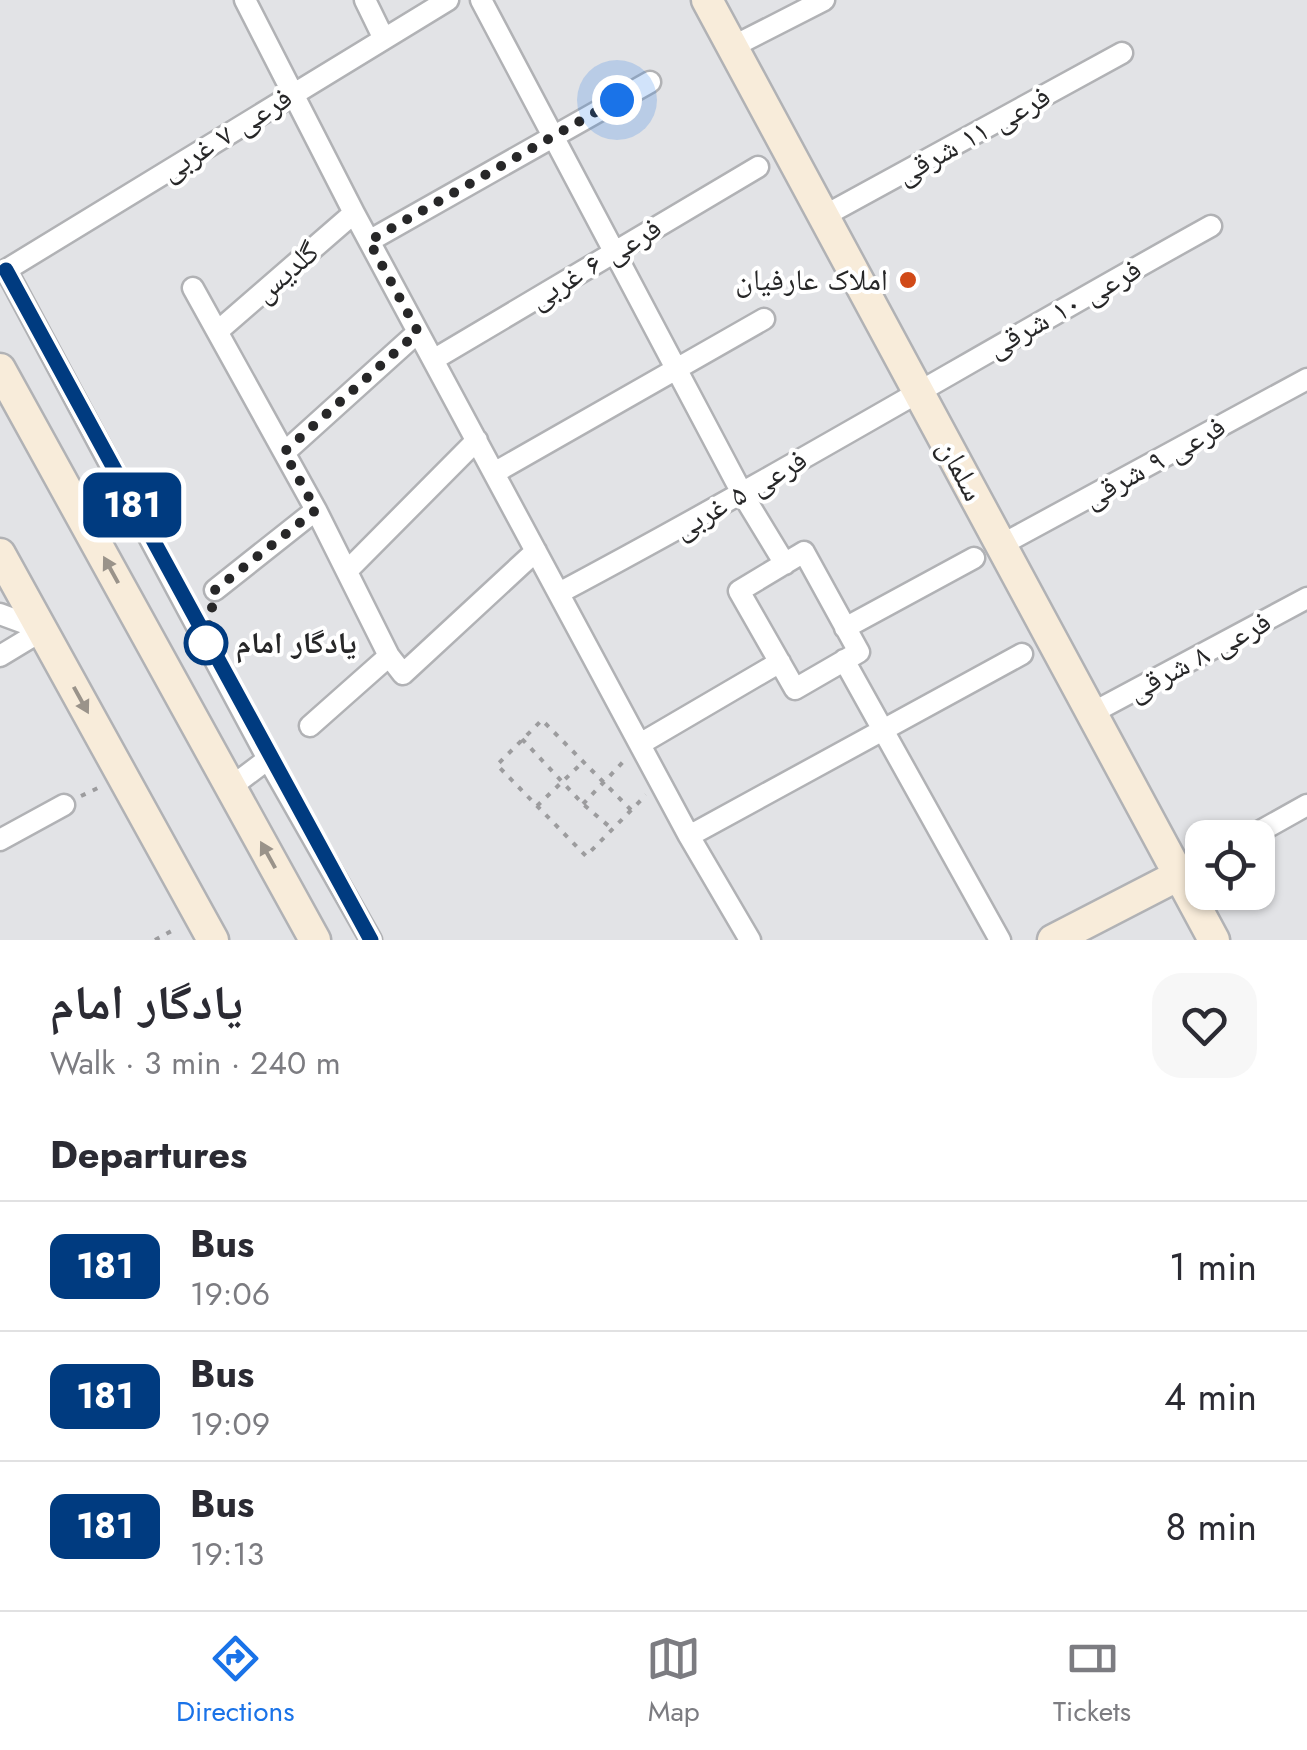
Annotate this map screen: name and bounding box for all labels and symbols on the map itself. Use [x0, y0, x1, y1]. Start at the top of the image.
street label: فرعی ۱۱ شرقی [888, 74, 1058, 195]
your location [592, 75, 642, 125]
street label: فرعی ۷ غربی [152, 76, 300, 191]
street label: فرعی ۶ غربی [520, 206, 669, 319]
street label: گلدیس [243, 231, 328, 312]
street label: فرعی ۱۰ شرقی [979, 247, 1149, 368]
place label: املاک عارفیان [735, 258, 888, 301]
marker: املاک عارفیان [897, 269, 919, 291]
street label: فرعی ۹ شرقی [1075, 405, 1233, 518]
street label: سلمان [927, 431, 996, 508]
street label: فرعی ۵ غربی [665, 438, 815, 549]
line badge: 181 [74, 472, 190, 538]
one-way arrow [103, 556, 120, 584]
street label: فرعی ۸ شرقی [1119, 600, 1278, 711]
place label: یادگار امام [236, 621, 357, 664]
marker: یادگار امام [185, 622, 227, 664]
one-way arrow [73, 686, 90, 715]
one-way arrow [260, 840, 277, 869]

